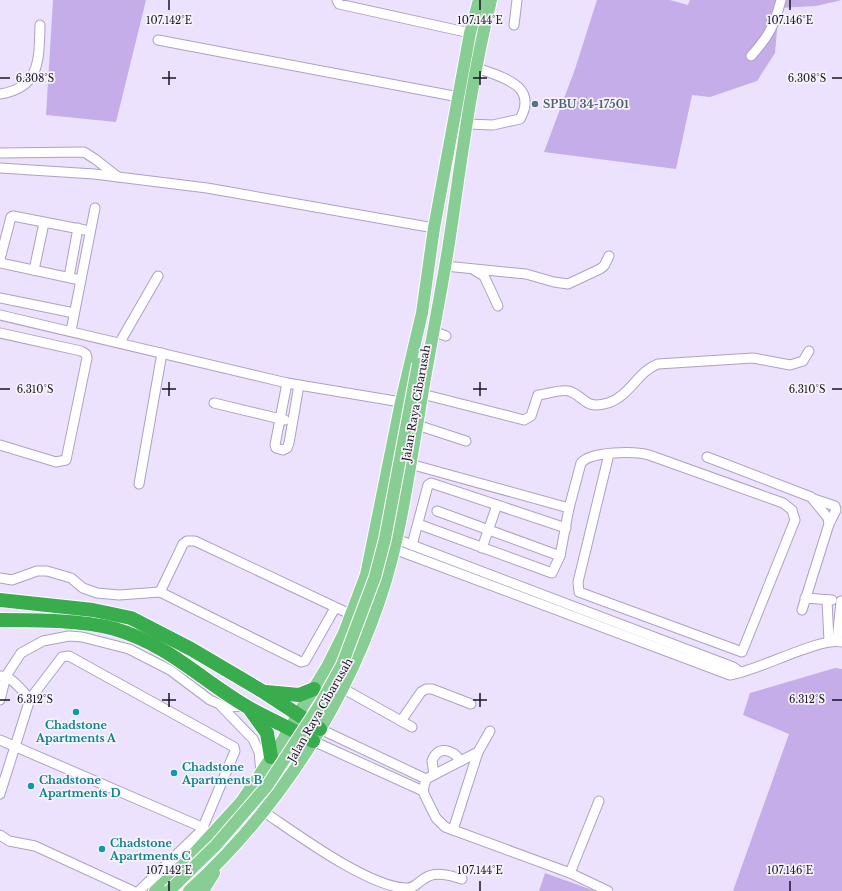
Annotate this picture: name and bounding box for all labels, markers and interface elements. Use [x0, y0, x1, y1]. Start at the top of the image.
text: 107.142°E [146, 14, 192, 27]
text: 107.144°E [457, 14, 503, 27]
text: 107.146°E [767, 14, 813, 27]
text: 6.308°S [16, 72, 54, 85]
text: 6.308°S [788, 72, 826, 85]
place label: SPBU 34-17501 [543, 97, 629, 111]
marker: SPBU 34-17501 [530, 99, 540, 109]
street label: Jalan Raya Cibarusah [398, 343, 433, 464]
text: 6.310°S [17, 383, 53, 396]
text: 6.310°S [789, 383, 825, 396]
street label: Jalan Raya Cibarusah [283, 655, 356, 766]
text: 6.312°S [17, 693, 53, 706]
text: 6.312°S [789, 693, 825, 706]
marker: Chadstone Apartments A [71, 707, 81, 717]
place label: Chadstone Apartments A [35, 718, 117, 745]
place label: Chadstone Apartments B [181, 760, 262, 787]
marker: Chadstone Apartments B [169, 768, 179, 778]
place label: Chadstone Apartments D [38, 773, 121, 800]
marker: Chadstone Apartments D [26, 781, 36, 791]
place label: Chadstone Apartments C [109, 836, 190, 863]
marker: Chadstone Apartments C [97, 844, 107, 854]
text: 107.142°E [146, 864, 192, 877]
text: 107.144°E [457, 864, 503, 877]
text: 107.146°E [767, 864, 813, 877]

